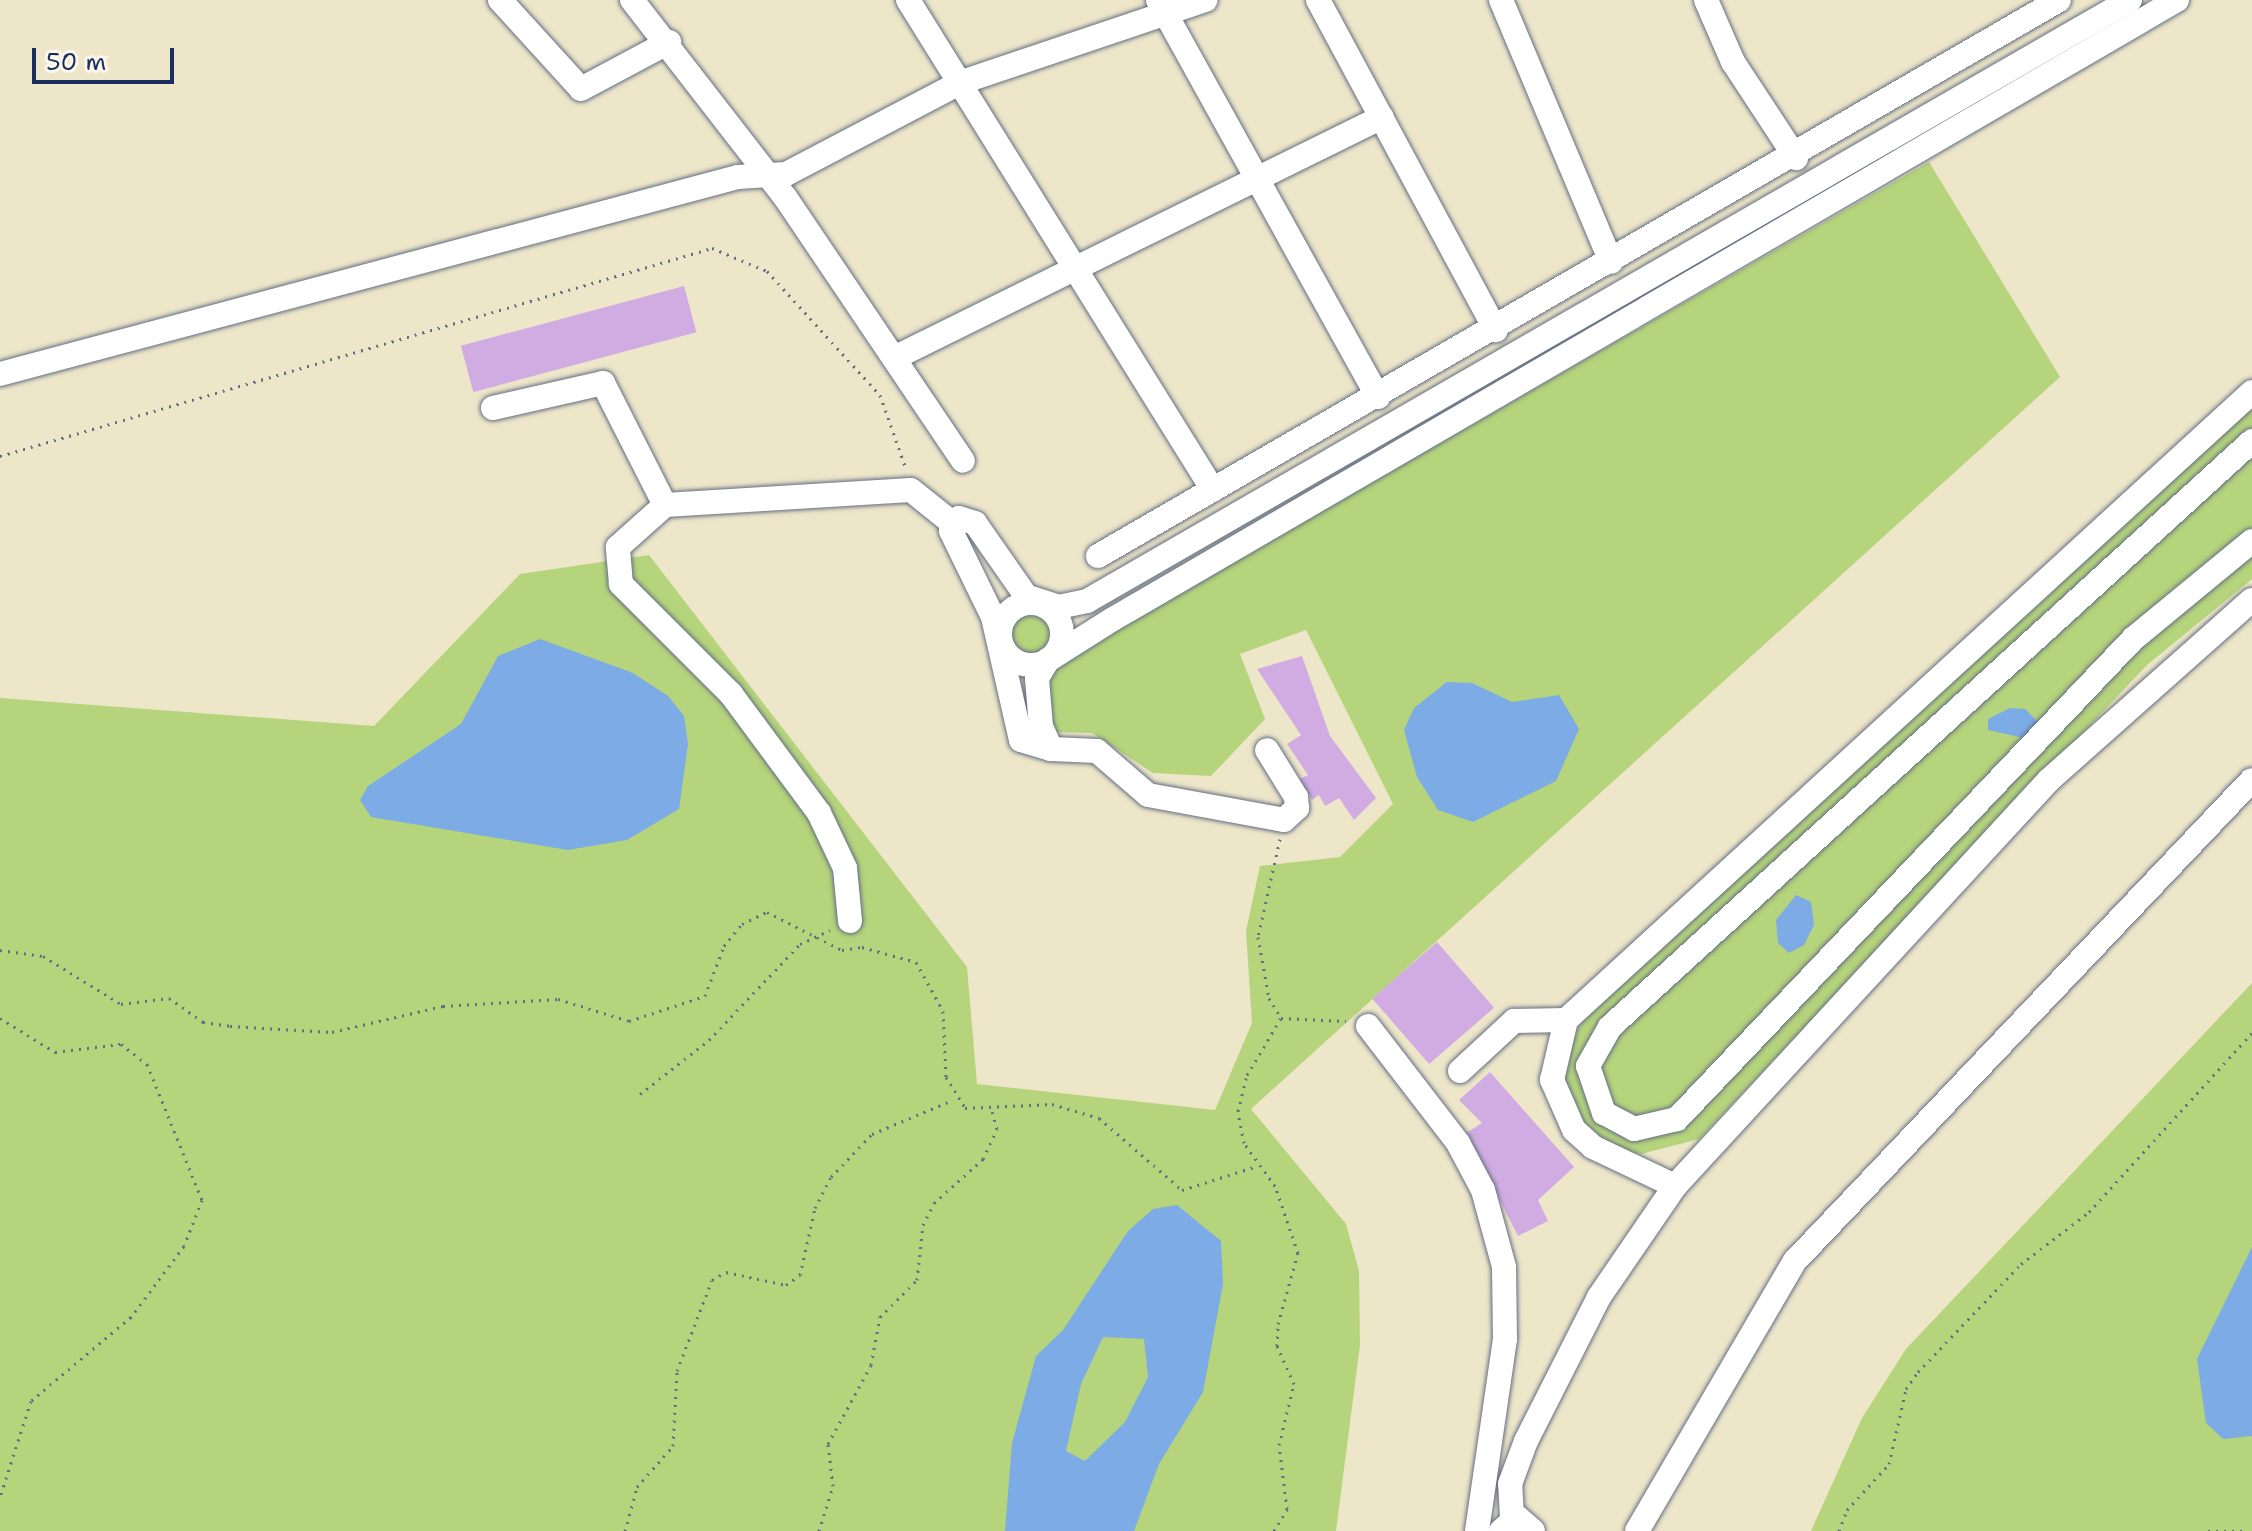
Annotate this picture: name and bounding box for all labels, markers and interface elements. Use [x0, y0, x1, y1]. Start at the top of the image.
scale bar [36, 32, 178, 82]
text: 50 m [46, 46, 106, 78]

